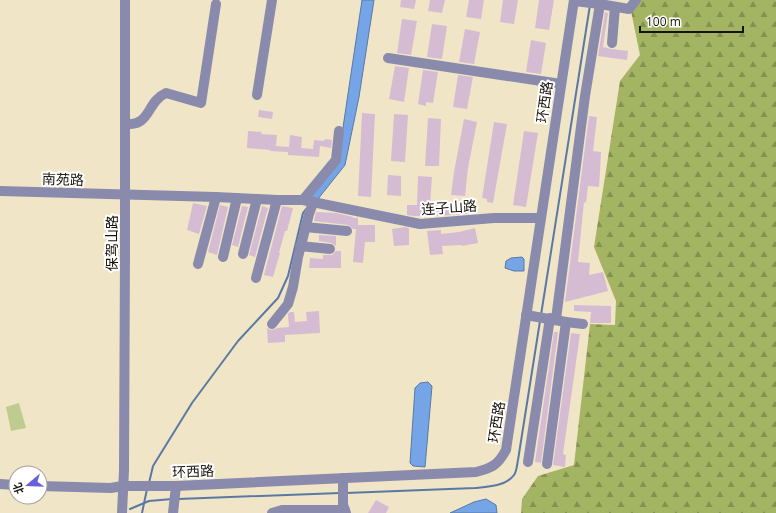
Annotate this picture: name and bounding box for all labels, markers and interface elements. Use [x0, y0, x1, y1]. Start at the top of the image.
scale bar [640, 8, 743, 34]
text: 100 m [646, 13, 681, 30]
street label: 环西路 [532, 80, 556, 124]
street label: 南苑路 [42, 169, 84, 189]
street label: 连子山路 [420, 196, 478, 218]
street label: 保驾山路 [102, 215, 121, 271]
street label: 环西路 [483, 400, 509, 444]
street label: 环西路 [172, 461, 214, 481]
north arrow [8, 465, 48, 505]
text: 北 [9, 481, 27, 496]

